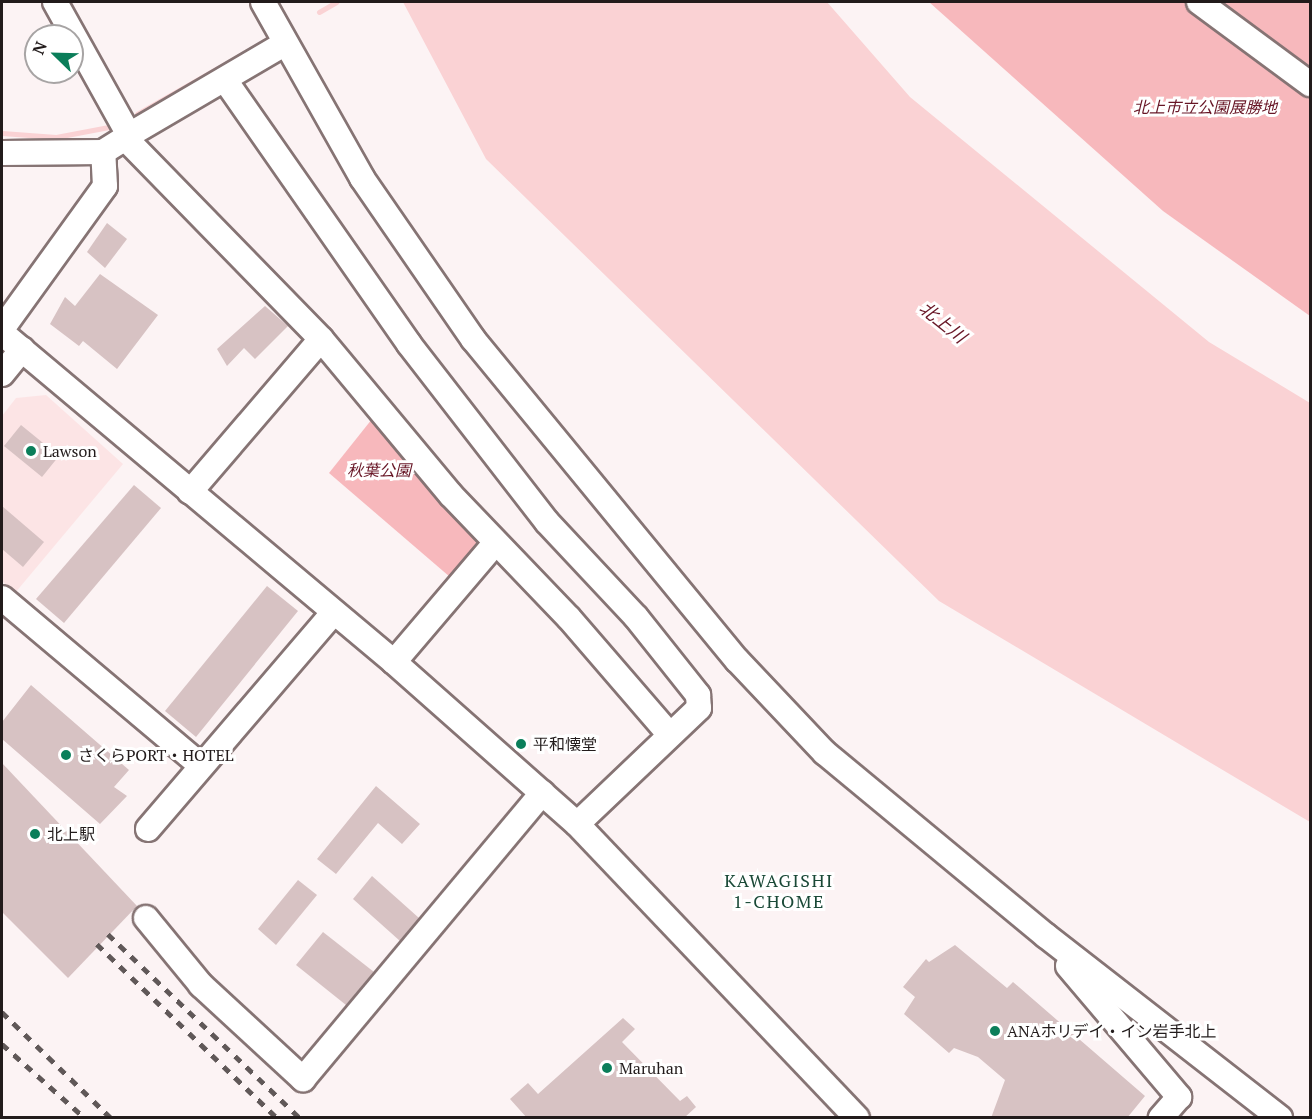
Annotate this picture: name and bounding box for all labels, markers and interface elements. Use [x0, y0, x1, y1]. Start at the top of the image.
north arrow [24, 24, 84, 84]
text: N [27, 38, 52, 58]
park label: 北上市立公園展勝地 [1133, 97, 1277, 117]
water label: 北上川 [915, 297, 971, 347]
place label: Lawson [43, 441, 97, 461]
marker: Lawson [24, 444, 38, 458]
park label: 秋葉公園 [347, 460, 411, 480]
place label: 平和懐堂 [533, 734, 597, 754]
marker: 平和懐堂 [514, 737, 528, 751]
place label: さくらPORT・HOTEL [78, 745, 234, 765]
marker: さくらPORT・HOTEL [59, 748, 73, 762]
place label: 北上駅 [47, 824, 95, 844]
marker: 北上駅 [28, 827, 42, 841]
district label: KAWAGISHI 1-CHOME [724, 870, 834, 912]
place label: ANAホリデイ・イン岩手北上 [1007, 1021, 1217, 1041]
marker: ANAホリデイ・イン岩手北上 [988, 1024, 1002, 1038]
place label: Maruhan [619, 1058, 683, 1078]
marker: Maruhan [600, 1061, 614, 1075]

